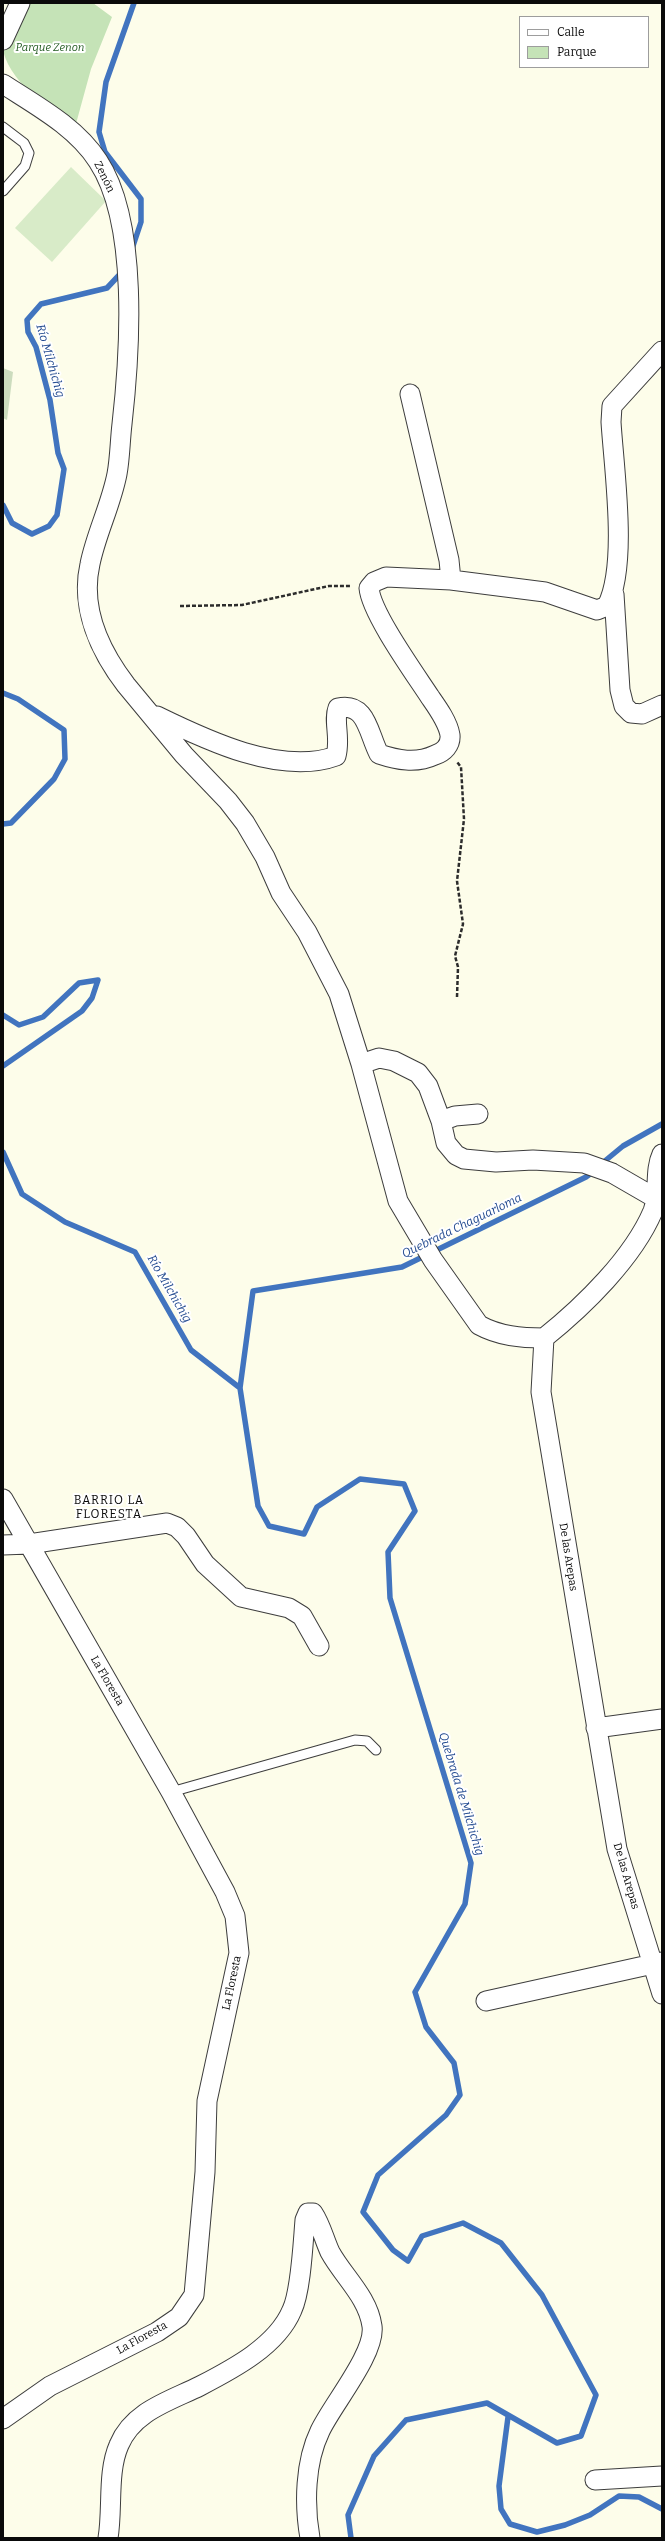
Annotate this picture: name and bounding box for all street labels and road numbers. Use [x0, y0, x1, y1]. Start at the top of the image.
street label: Zenón [91, 159, 117, 195]
street label: De las Arepas [556, 1522, 580, 1592]
street label: La Floresta [87, 1654, 127, 1708]
street label: De las Arepas [610, 1841, 642, 1911]
street label: La Floresta [220, 1955, 244, 2011]
street label: La Floresta [115, 2319, 169, 2357]

